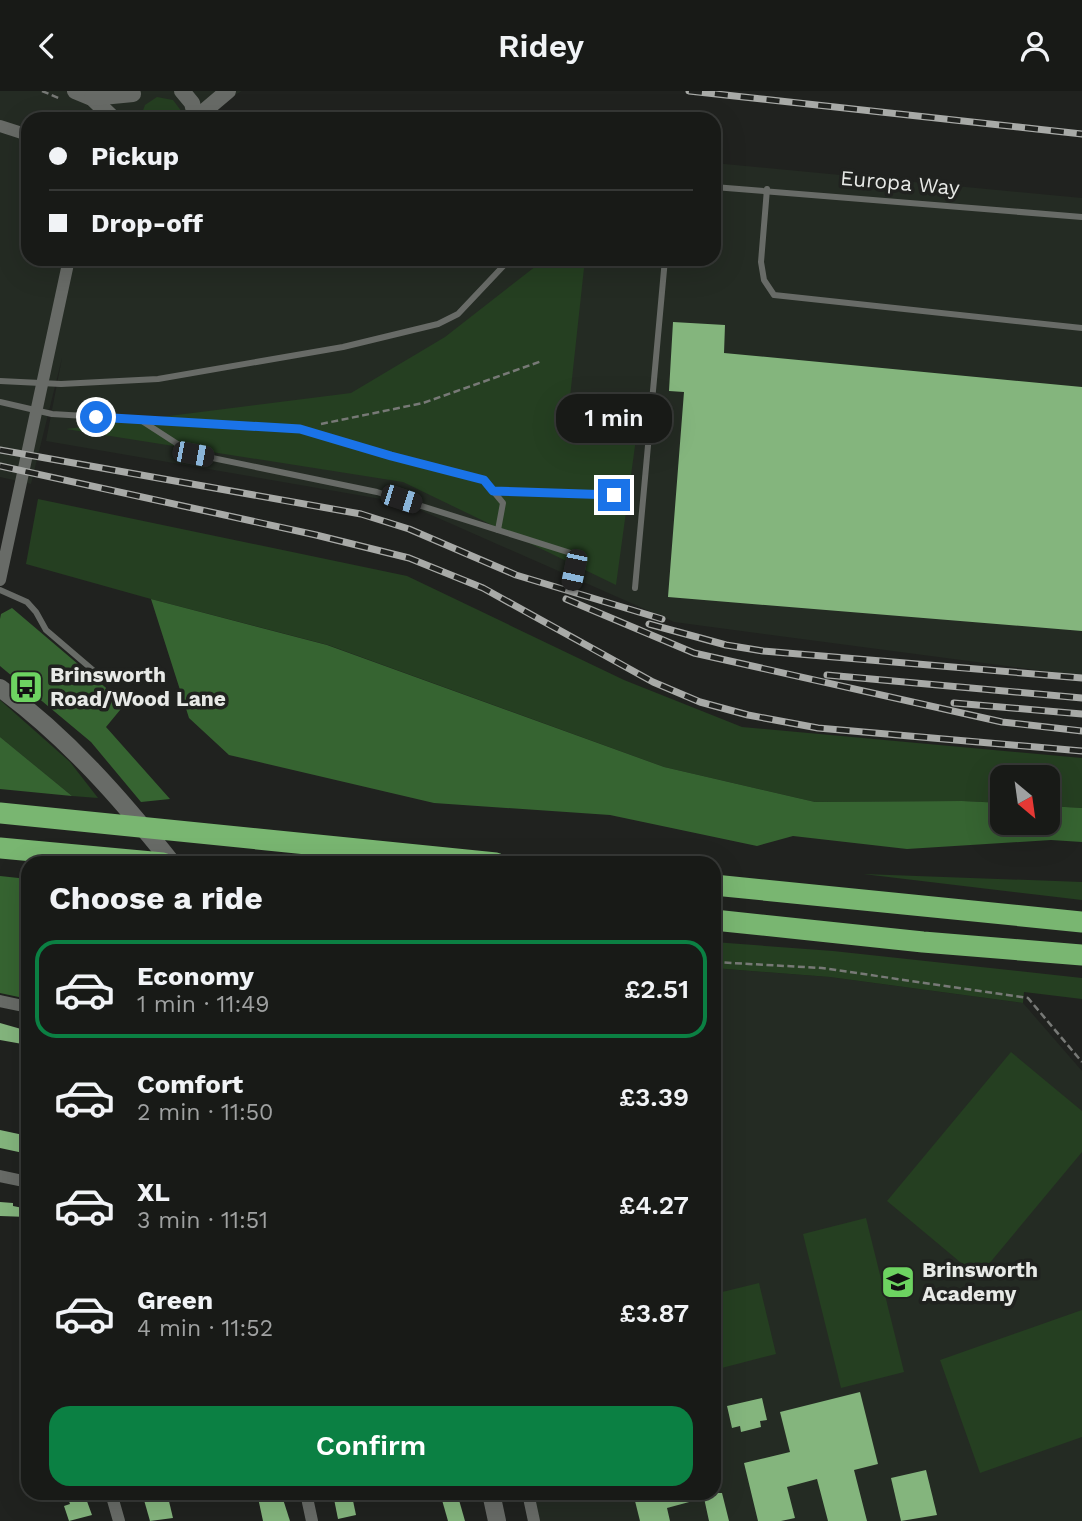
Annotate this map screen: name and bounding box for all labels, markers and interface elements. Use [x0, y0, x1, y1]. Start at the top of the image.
icon: back [28, 27, 66, 65]
text: Ridey [498, 27, 584, 65]
icon: person [1016, 27, 1054, 65]
text: Pickup [91, 141, 179, 171]
street label: Europa Way [839, 165, 961, 200]
text: Drop-off [91, 208, 203, 238]
callout: 1 min [556, 393, 672, 443]
route start [80, 401, 112, 433]
text: 1 min [584, 405, 644, 432]
car [171, 440, 216, 468]
route end [598, 479, 630, 511]
car [378, 483, 425, 515]
car [560, 547, 589, 593]
place label: Brinsworth Road/Wood Lane [50, 662, 226, 711]
bus stop icon: Brinsworth Road/Wood Lane [7, 668, 45, 706]
north arrow [990, 765, 1060, 835]
map controls [990, 765, 1060, 835]
text: Choose a ride [49, 879, 263, 917]
icon: car [53, 958, 116, 1021]
text: Economy [137, 961, 254, 991]
text: £2.51 [624, 974, 689, 1004]
text: 1 min · 11:49 [137, 991, 270, 1018]
icon: car [53, 1066, 116, 1129]
text: Comfort [137, 1069, 243, 1099]
text: £3.39 [619, 1082, 689, 1112]
text: 2 min · 11:50 [137, 1099, 273, 1126]
icon: car [53, 1174, 116, 1237]
text: XL [137, 1177, 170, 1207]
text: £4.27 [619, 1190, 689, 1220]
text: 3 min · 11:51 [137, 1207, 268, 1234]
place label: Brinsworth Academy [922, 1257, 1038, 1306]
school or university icon: Brinsworth Academy [879, 1263, 917, 1301]
icon: car [53, 1282, 116, 1345]
text: Green [137, 1285, 213, 1315]
text: £3.87 [620, 1298, 689, 1328]
text: 4 min · 11:52 [137, 1315, 273, 1342]
button: Confirm [49, 1406, 693, 1486]

